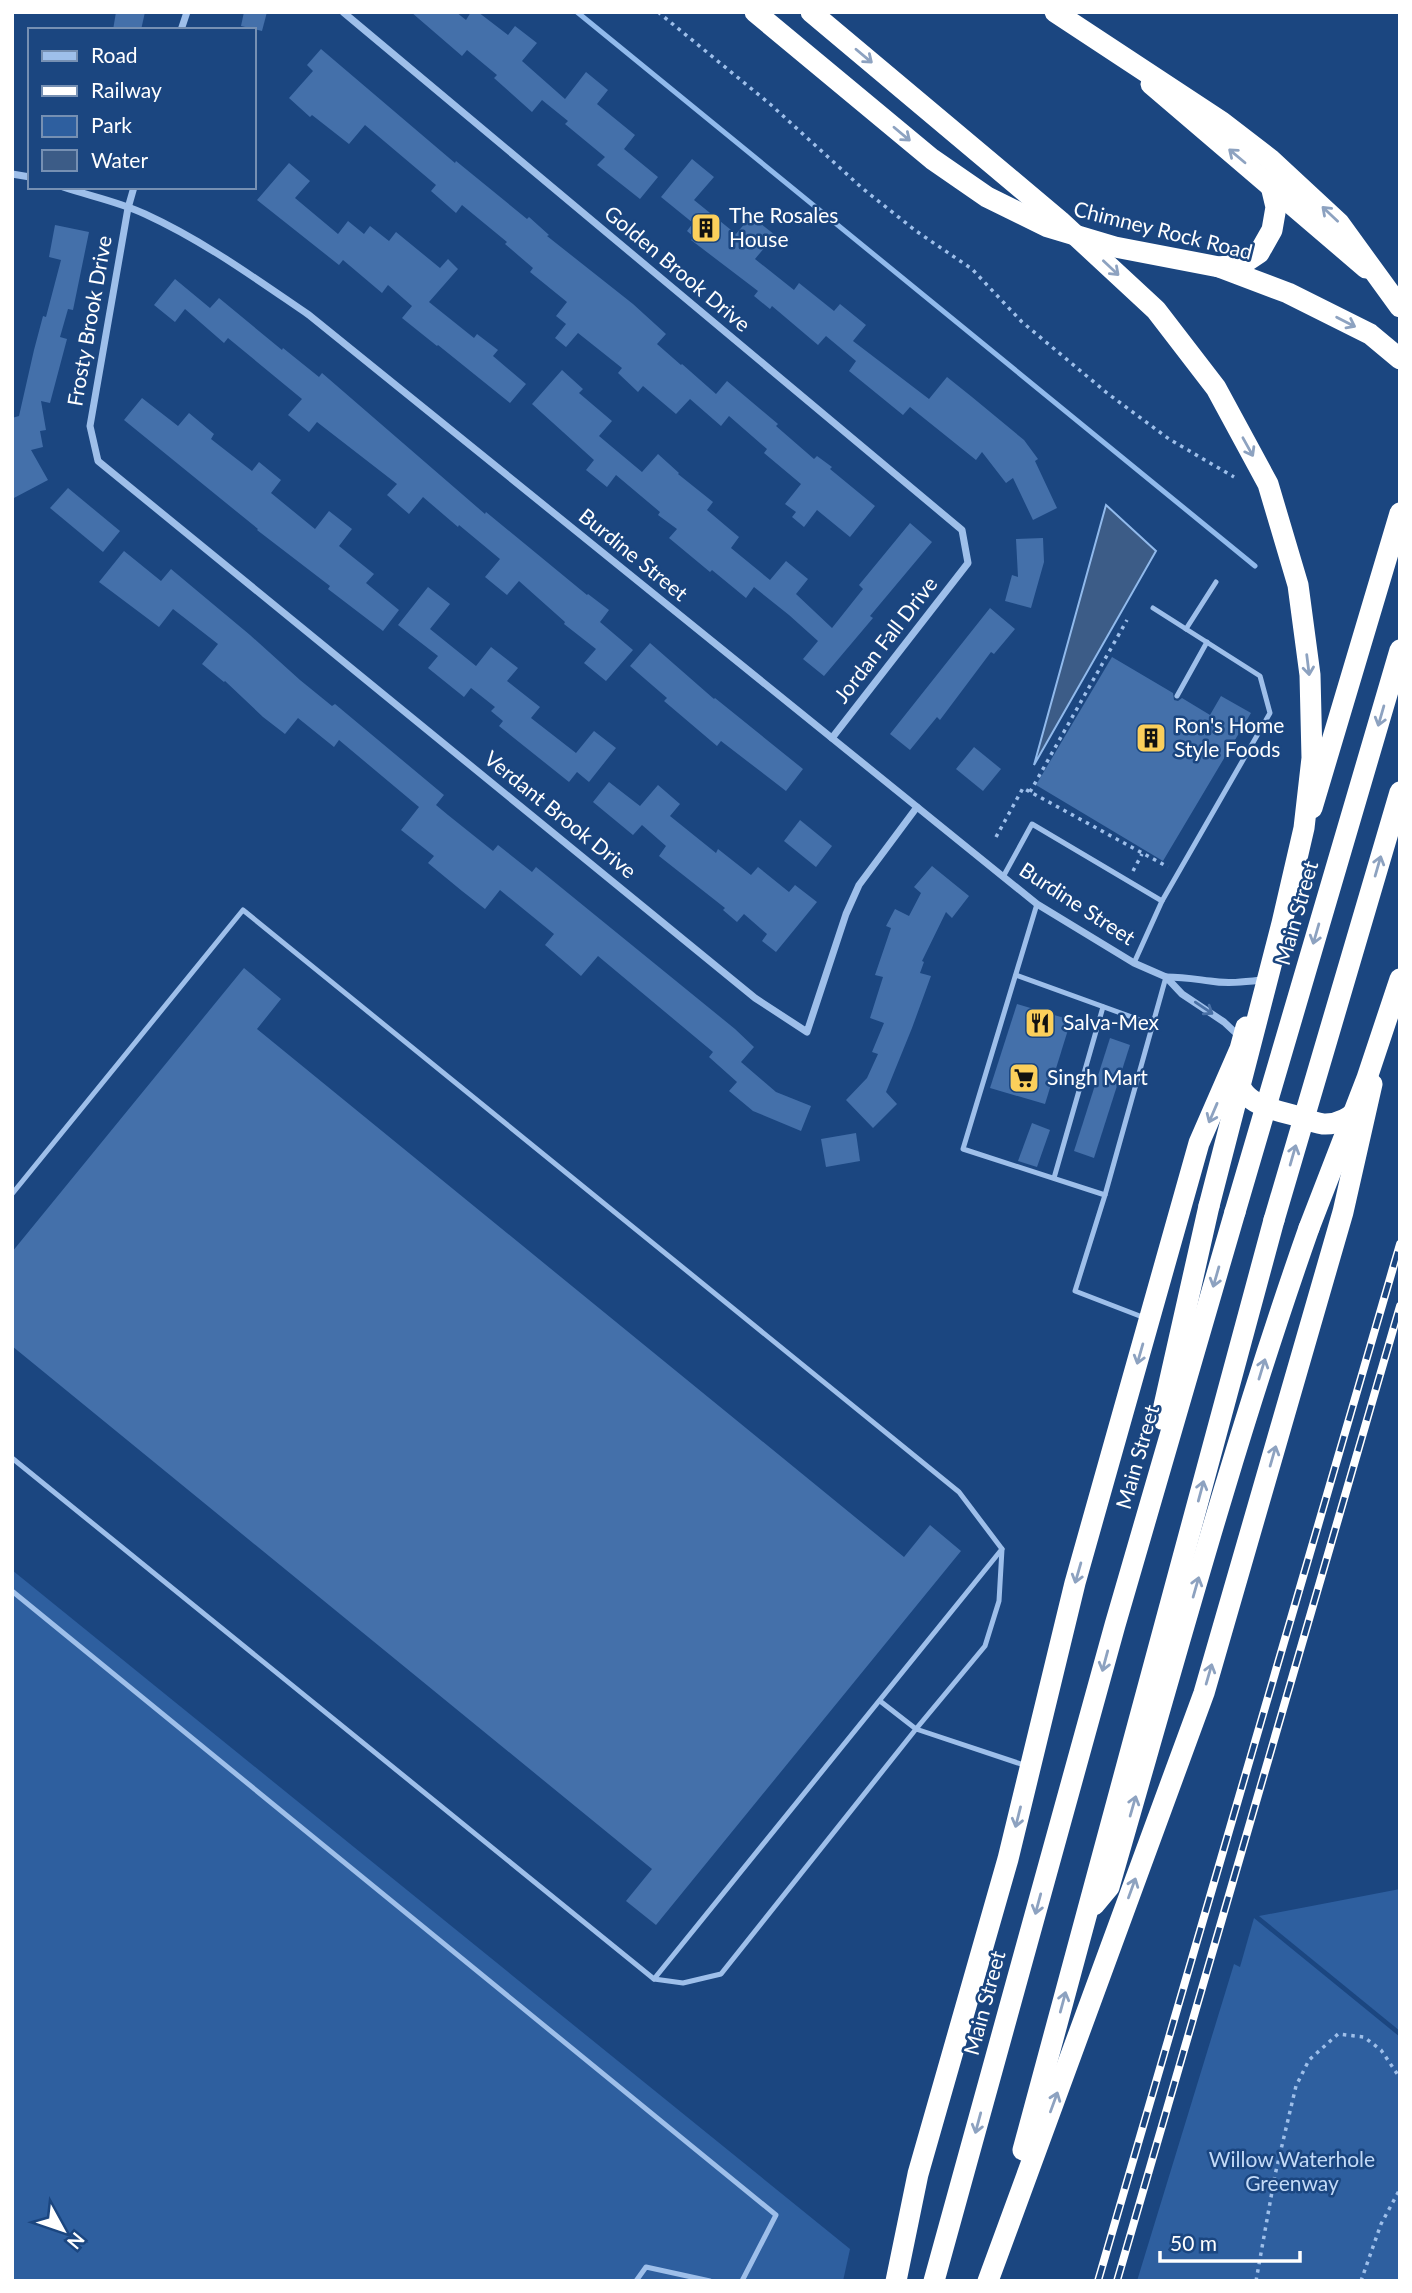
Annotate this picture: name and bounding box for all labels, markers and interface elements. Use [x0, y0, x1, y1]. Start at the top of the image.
legend [28, 28, 256, 189]
text: Road [91, 42, 138, 67]
one-way arrow [854, 48, 872, 64]
text: Railway [91, 77, 162, 102]
text: Park [91, 112, 132, 137]
one-way arrow [892, 126, 910, 141]
text: Water [91, 147, 148, 172]
one-way arrow [1228, 148, 1246, 164]
street label: Chimney Rock Road [1071, 195, 1255, 264]
street label: Golden Brook Drive [600, 200, 756, 336]
place label: The Rosales House [729, 202, 838, 251]
one-way arrow [1322, 205, 1339, 222]
building icon: The Rosales House [689, 211, 723, 245]
street label: Frosty Brook Drive [61, 233, 116, 408]
one-way arrow [1102, 260, 1120, 276]
one-way arrow [1335, 316, 1356, 330]
one-way arrow [1242, 436, 1255, 457]
street label: Burdine Street [575, 502, 694, 606]
street label: Jordan Fall Drive [828, 571, 942, 707]
one-way arrow [1302, 653, 1315, 675]
one-way arrow [1373, 704, 1386, 726]
place label: Ron's Home Style Foods [1174, 712, 1284, 761]
building icon: Ron's Home Style Foods [1134, 721, 1168, 755]
street label: Verdant Brook Drive [480, 745, 642, 883]
one-way arrow [1372, 855, 1385, 877]
street label: Burdine Street [1015, 856, 1141, 950]
street label: Main Street [1269, 857, 1322, 967]
one-way arrow [1309, 923, 1322, 945]
one-way arrow [1194, 1000, 1213, 1015]
restaurant icon: Salva-Mex [1023, 1006, 1057, 1040]
place label: Salva-Mex [1063, 1009, 1160, 1034]
supermarket icon: Singh Mart [1007, 1061, 1041, 1095]
place label: Singh Mart [1047, 1064, 1148, 1089]
one-way arrow [1205, 1101, 1218, 1123]
one-way arrow [1288, 1144, 1301, 1166]
one-way arrow [1208, 1266, 1221, 1288]
one-way arrow [1133, 1342, 1146, 1364]
one-way arrow [1256, 1359, 1269, 1381]
street label: Main Street [1110, 1401, 1163, 1511]
one-way arrow [1267, 1445, 1280, 1467]
one-way arrow [1196, 1480, 1209, 1502]
one-way arrow [1071, 1561, 1084, 1583]
one-way arrow [1190, 1576, 1203, 1599]
one-way arrow [1098, 1649, 1111, 1671]
one-way arrow [1203, 1663, 1216, 1686]
one-way arrow [1127, 1795, 1140, 1817]
one-way arrow [1011, 1805, 1024, 1828]
one-way arrow [1127, 1878, 1139, 1900]
one-way arrow [1031, 1892, 1044, 1914]
street label: Main Street [958, 1947, 1010, 2058]
one-way arrow [1057, 1991, 1070, 2014]
one-way arrow [1048, 2091, 1061, 2113]
one-way arrow [971, 2111, 984, 2134]
park label: Willow Waterhole Greenway [1209, 2146, 1375, 2195]
north arrow [28, 2195, 98, 2265]
scale bar [1160, 2220, 1300, 2264]
text: N [63, 2228, 90, 2254]
text: 50 m [1170, 2230, 1217, 2255]

